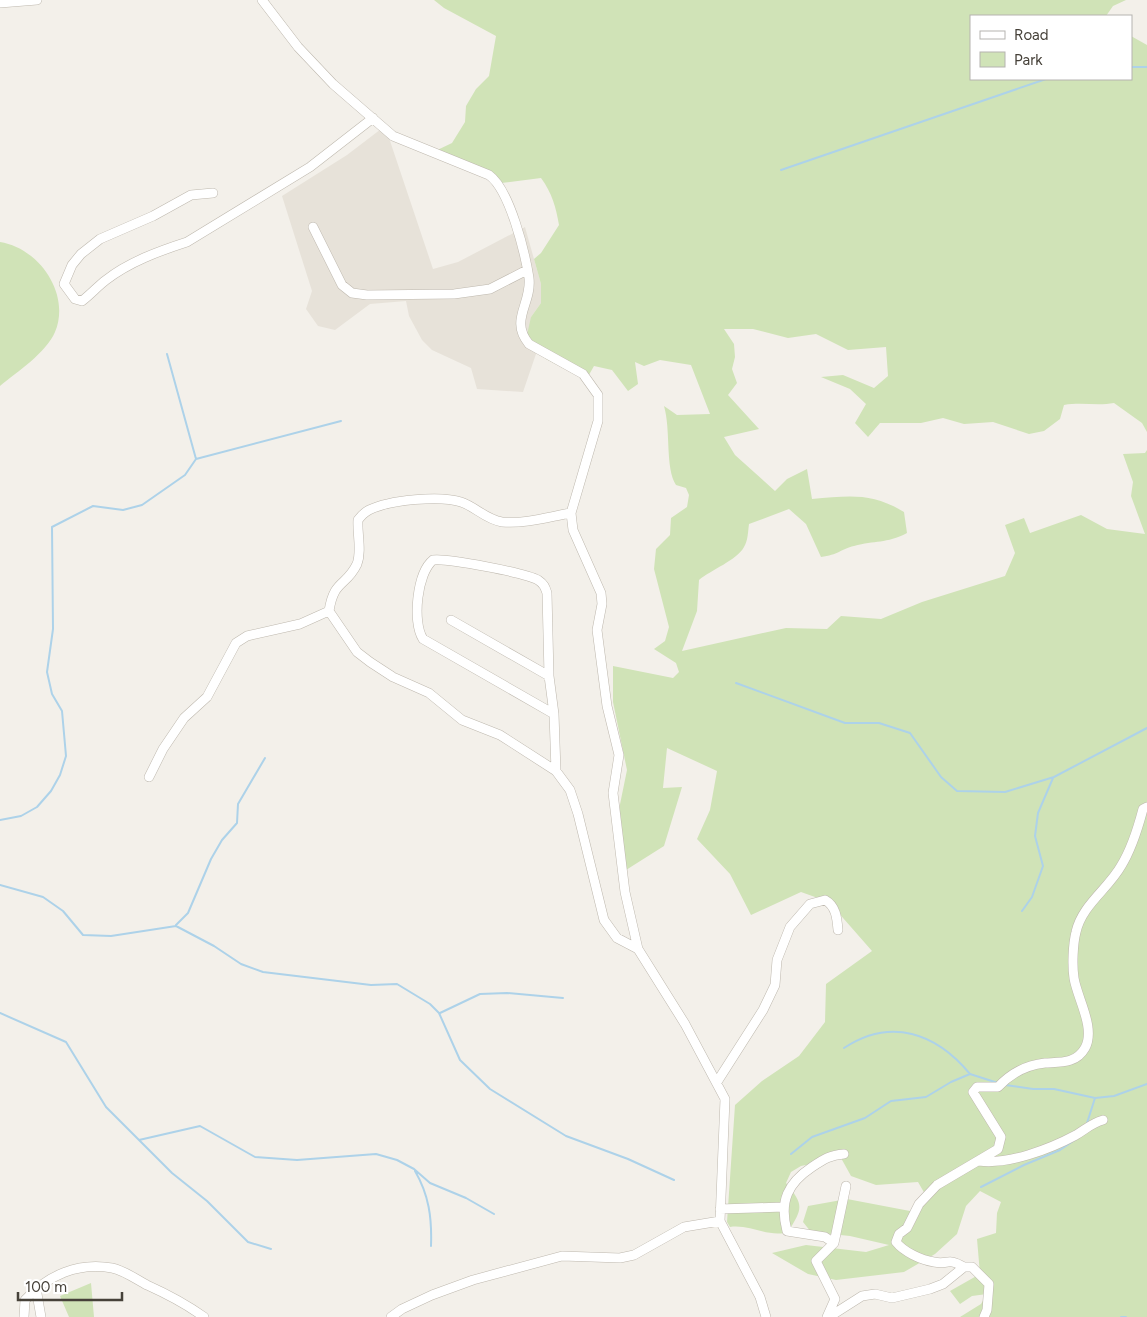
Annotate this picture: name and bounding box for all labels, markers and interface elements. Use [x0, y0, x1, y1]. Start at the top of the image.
legend [970, 15, 1132, 80]
text: Road [1014, 26, 1049, 44]
text: Park [1014, 51, 1043, 69]
scale bar [18, 1270, 121, 1302]
text: 100 m [25, 1278, 67, 1296]

